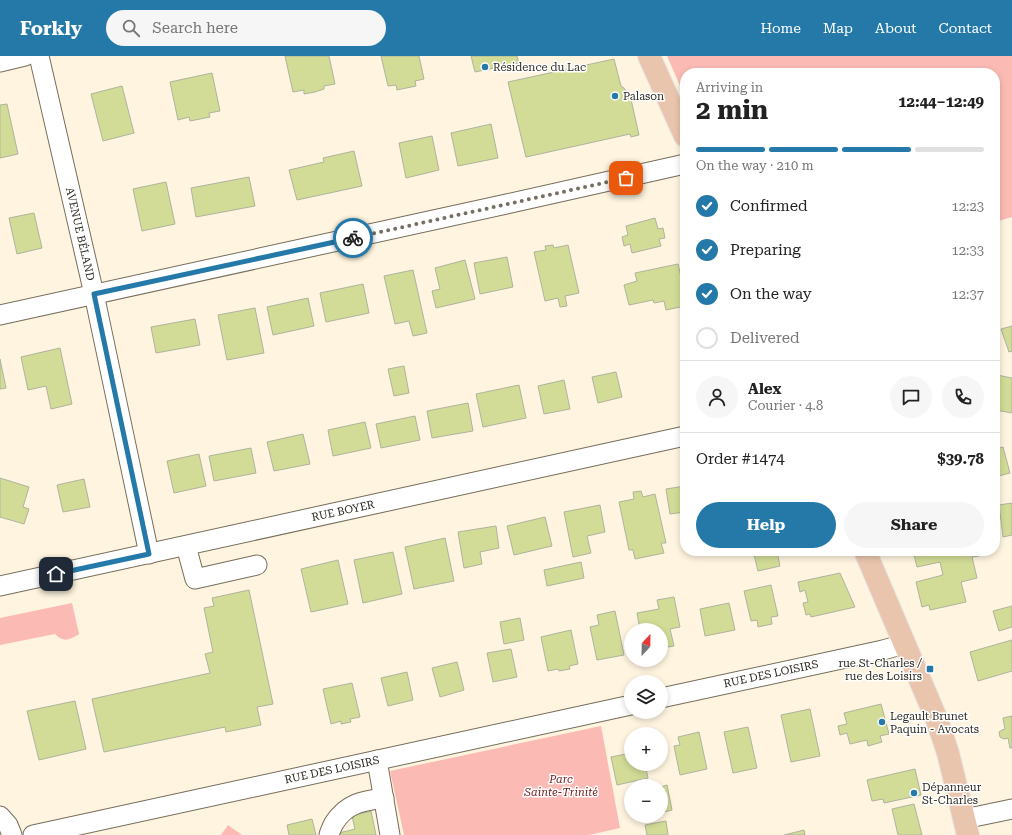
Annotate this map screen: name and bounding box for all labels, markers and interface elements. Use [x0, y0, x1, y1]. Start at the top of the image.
search box [106, 10, 386, 46]
text: Forkly [20, 17, 82, 40]
icon: search [120, 17, 142, 39]
text: Search here [152, 19, 238, 37]
text: Home [760, 20, 801, 36]
text: Map [823, 20, 853, 36]
text: About [875, 20, 917, 36]
text: Contact [939, 20, 992, 36]
place label: Résidence du Lac [493, 61, 586, 74]
marker: Résidence du Lac [480, 62, 490, 72]
text: Arriving in [696, 80, 763, 95]
place label: Palason [623, 90, 664, 103]
marker: Palason [610, 91, 620, 101]
text: 12:44–12:49 [898, 93, 984, 111]
text: 2 min [696, 95, 768, 125]
text: On the way · 210 m [696, 158, 813, 173]
pin [609, 161, 643, 195]
icon: bag [615, 167, 637, 189]
street label: AVENUE BÉLAND [63, 186, 98, 282]
icon: check [696, 195, 718, 217]
text: Confirmed [730, 197, 808, 215]
text: 12:23 [952, 199, 984, 214]
courier [333, 218, 373, 258]
icon: bike [342, 227, 364, 249]
icon: check [696, 239, 718, 261]
text: Preparing [730, 241, 801, 259]
text: 12:33 [952, 243, 984, 258]
icon: check [696, 283, 718, 305]
text: On the way [730, 285, 812, 303]
text: 12:37 [952, 287, 984, 302]
text: Delivered [730, 329, 800, 347]
button: person [696, 376, 738, 418]
button: chat [890, 376, 932, 418]
button: phone [942, 376, 984, 418]
text: Alex [748, 380, 781, 398]
text: Courier · 4.8 [748, 398, 823, 413]
text: Order #1474 [696, 450, 785, 468]
text: $39.78 [937, 450, 984, 468]
street label: RUE BOYER [310, 498, 376, 524]
button: Help [696, 502, 836, 548]
button: Share [844, 502, 984, 548]
pin [39, 557, 73, 591]
icon: home [45, 563, 67, 585]
north arrow [624, 623, 668, 667]
map controls [624, 623, 668, 823]
place label: rue St-Charles / rue des Loisirs [838, 657, 922, 683]
street label: RUE DES LOISIRS [722, 658, 820, 690]
marker: rue St-Charles / rue des Loisirs [925, 664, 935, 674]
button: layers [624, 675, 668, 719]
place label: Legault Brunet Paquin - Avocats [890, 710, 979, 736]
marker: Legault Brunet Paquin - Avocats [877, 717, 887, 727]
button: + [624, 727, 668, 771]
street label: RUE DES LOISIRS [283, 754, 381, 786]
park label: Parc Sainte-Trinité [523, 773, 598, 799]
button: − [624, 779, 668, 823]
place label: Dépanneur St-Charles [922, 781, 982, 807]
marker: Dépanneur St-Charles [909, 788, 919, 798]

